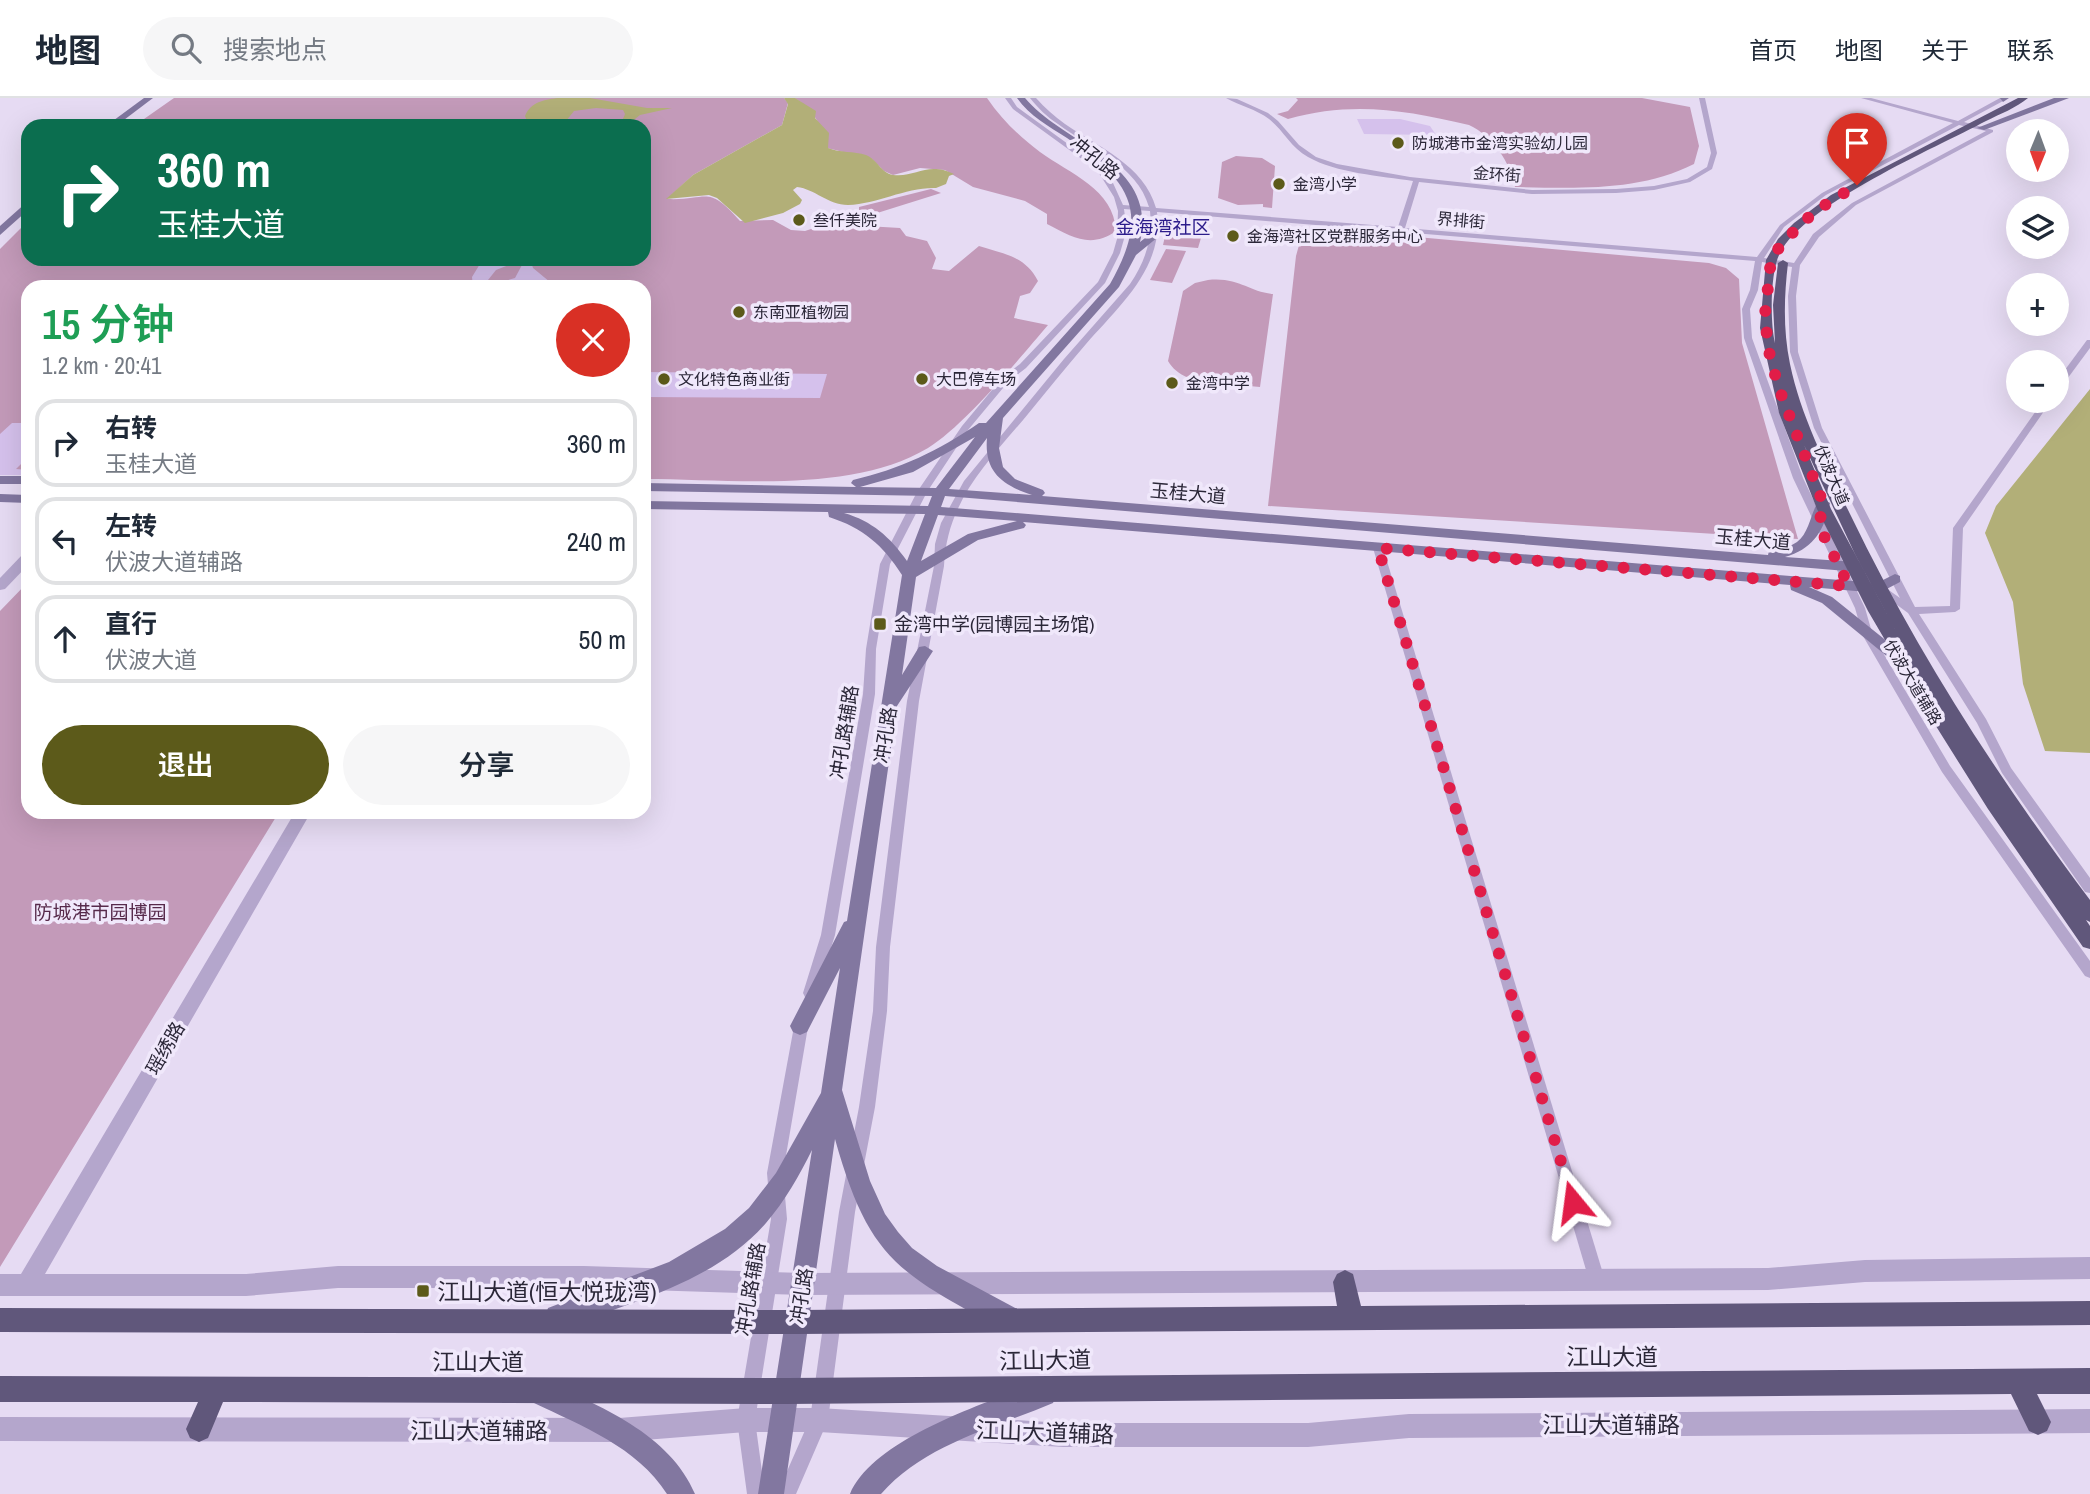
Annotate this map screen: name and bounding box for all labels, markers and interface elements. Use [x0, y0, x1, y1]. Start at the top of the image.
search box [143, 17, 633, 80]
text: 地图 [35, 28, 101, 72]
icon: search [167, 29, 205, 67]
text: 搜索地点 [223, 32, 327, 67]
text: 首页 [1749, 34, 1797, 66]
text: 地图 [1835, 34, 1883, 66]
text: 关于 [1921, 34, 1969, 66]
text: 联系 [2007, 34, 2055, 66]
pin [1827, 113, 1887, 185]
north arrow [2006, 119, 2068, 182]
map controls [2006, 119, 2069, 413]
icon: arrive [1838, 124, 1876, 162]
street label: 冲孔路 [1065, 129, 1125, 185]
place label: 防城港市金湾实验幼儿园 [1412, 132, 1588, 154]
marker: 防城港市金湾实验幼儿园 [1390, 135, 1406, 151]
text: 360 m [157, 136, 271, 202]
icon: right [42, 147, 133, 238]
street label: 金环街 [1472, 161, 1522, 187]
place label: 金湾小学 [1293, 173, 1357, 195]
marker: 金湾小学 [1271, 176, 1287, 192]
button: layers [2006, 196, 2069, 259]
text: 玉桂大道 [157, 203, 285, 246]
street label: 界排街 [1436, 207, 1486, 233]
place label: 叁仟美院 [813, 209, 877, 231]
marker: 叁仟美院 [791, 212, 807, 228]
district label: 金海湾社区 [1115, 214, 1211, 240]
place label: 金海湾社区党群服务中心 [1247, 225, 1423, 247]
marker: 金海湾社区党群服务中心 [1225, 228, 1241, 244]
button: + [2006, 273, 2069, 336]
text: 15 分钟 [42, 296, 174, 352]
place label: 东南亚植物园 [753, 301, 849, 323]
button: close [556, 303, 630, 377]
marker: 东南亚植物园 [731, 304, 747, 320]
text: 1.2 km · 20:41 [42, 350, 162, 381]
button: − [2006, 350, 2069, 413]
place label: 文化特色商业街 [678, 368, 790, 390]
place label: 大巴停车场 [936, 368, 1016, 390]
marker: 文化特色商业街 [656, 371, 672, 387]
marker: 大巴停车场 [914, 371, 930, 387]
place label: 金湾中学 [1186, 372, 1250, 394]
marker: 金湾中学 [1164, 375, 1180, 391]
text: 右转 [105, 410, 157, 445]
icon: right [46, 424, 84, 462]
text: 360 m [567, 426, 626, 461]
street label: 伏波大道 [1809, 441, 1855, 509]
text: 玉桂大道 [105, 448, 197, 479]
street label: 玉桂大道 [1149, 477, 1227, 509]
text: 左转 [105, 508, 157, 543]
icon: left [46, 522, 84, 560]
street label: 玉桂大道 [1714, 523, 1792, 555]
text: 240 m [567, 524, 626, 559]
text: 伏波大道辅路 [105, 546, 243, 577]
text: 直行 [105, 606, 157, 641]
place label: 金湾中学(园博园主场馆) [894, 611, 1094, 637]
marker: 金湾中学(园博园主场馆) [872, 616, 888, 632]
icon: ahead [46, 620, 84, 658]
text: 50 m [579, 622, 626, 657]
street label: 伏波大道辅路 [1879, 635, 1947, 729]
text: 伏波大道 [105, 644, 197, 675]
street label: 冲孔路辅路 [824, 683, 864, 781]
street label: 冲孔路 [868, 705, 902, 765]
button: 退出 [42, 725, 329, 805]
button: 分享 [343, 725, 630, 805]
park label: 防城港市园博园 [33, 899, 167, 925]
street label: 瑶绣路 [139, 1017, 191, 1079]
position arrow [1536, 1165, 1610, 1239]
street label: 冲孔路辅路 [729, 1240, 771, 1338]
street label: 冲孔路 [784, 1266, 818, 1326]
place label: 江山大道(恒大悦珑湾) [437, 1276, 657, 1307]
marker: 江山大道(恒大悦珑湾) [415, 1283, 431, 1299]
street label: 江山大道 [1566, 1341, 1658, 1372]
street label: 江山大道 [999, 1344, 1091, 1376]
street label: 江山大道 [432, 1346, 524, 1377]
street label: 江山大道辅路 [1542, 1409, 1680, 1440]
street label: 江山大道辅路 [976, 1414, 1114, 1450]
street label: 江山大道辅路 [410, 1415, 548, 1446]

